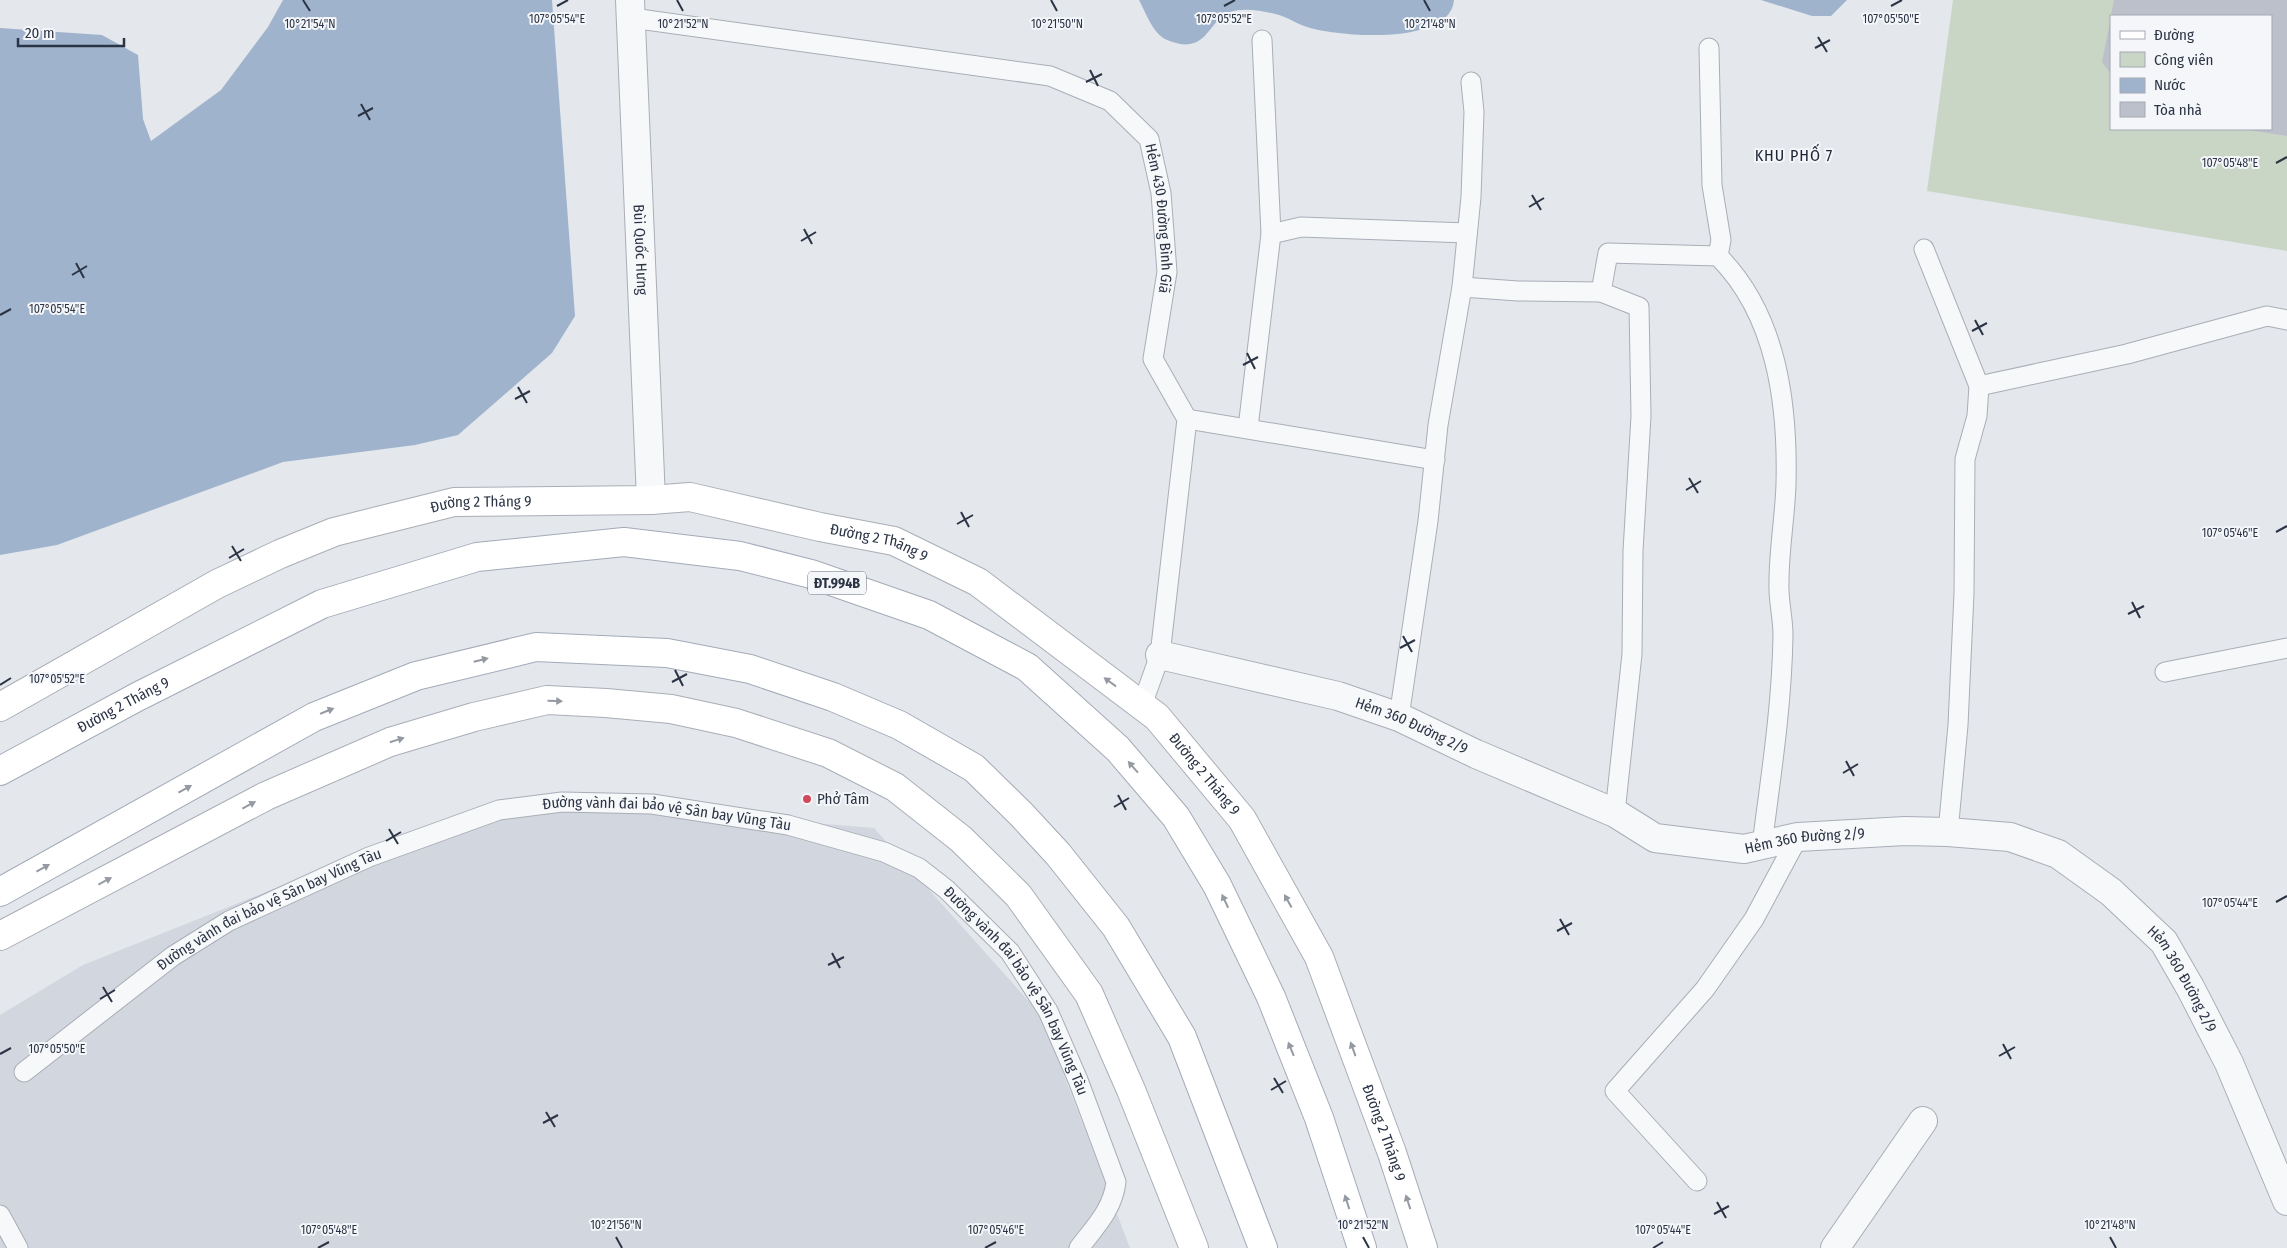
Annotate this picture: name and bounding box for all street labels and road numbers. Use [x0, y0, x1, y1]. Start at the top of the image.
street label: Hẻm 430 Đường Bình Giã [1141, 142, 1176, 295]
street label: Bùi Quốc Hưng [630, 204, 651, 296]
street label: Đường 2 Tháng 9 [428, 492, 532, 517]
street label: Đường 2 Tháng 9 [829, 520, 931, 565]
road number: ĐT.994B [808, 572, 866, 594]
street label: Đường 2 Tháng 9 [74, 673, 172, 737]
street label: Hẻm 360 Đường 2/9 [1353, 694, 1471, 758]
street label: Đường 2 Tháng 9 [1165, 729, 1244, 819]
street label: Đường vành đai bảo vệ Sân bay Vũng Tàu [541, 793, 792, 834]
street label: Hẻm 360 Đường 2/9 [1743, 824, 1865, 858]
street label: Đường vành đai bảo vệ Sân bay Vũng Tàu [153, 844, 384, 974]
street label: Đường vành đai bảo vệ Sân bay Vũng Tàu [940, 883, 1092, 1098]
street label: Hẻm 360 Đường 2/9 [2144, 922, 2221, 1035]
street label: Đường 2 Tháng 9 [1358, 1082, 1410, 1184]

